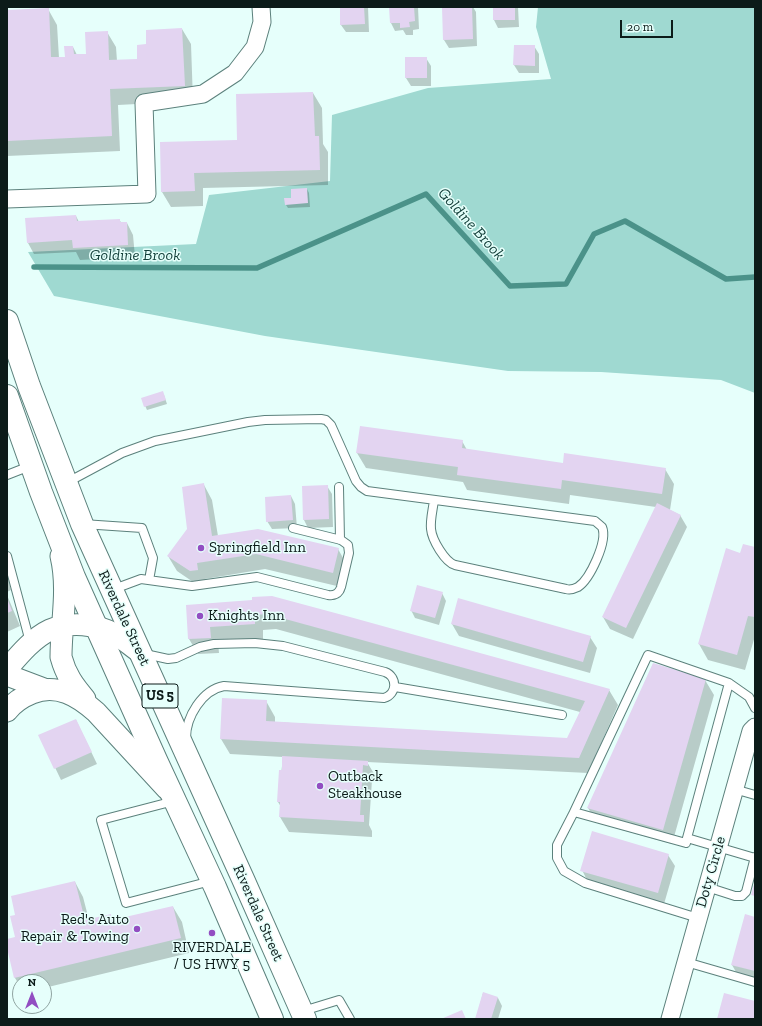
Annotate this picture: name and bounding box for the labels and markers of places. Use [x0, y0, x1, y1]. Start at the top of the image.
place label: Springfield Inn [209, 539, 306, 557]
marker: Springfield Inn [196, 543, 206, 553]
place label: Knights Inn [208, 607, 285, 625]
marker: Knights Inn [195, 611, 205, 621]
place label: Outback Steakhouse [328, 768, 402, 803]
marker: Outback Steakhouse [315, 781, 325, 791]
place label: Red's Auto Repair & Towing [21, 911, 129, 946]
marker: Red's Auto Repair & Towing [132, 924, 142, 934]
marker: RIVERDALE / US HWY 5 [207, 928, 217, 938]
place label: RIVERDALE / US HWY 5 [173, 939, 251, 974]

